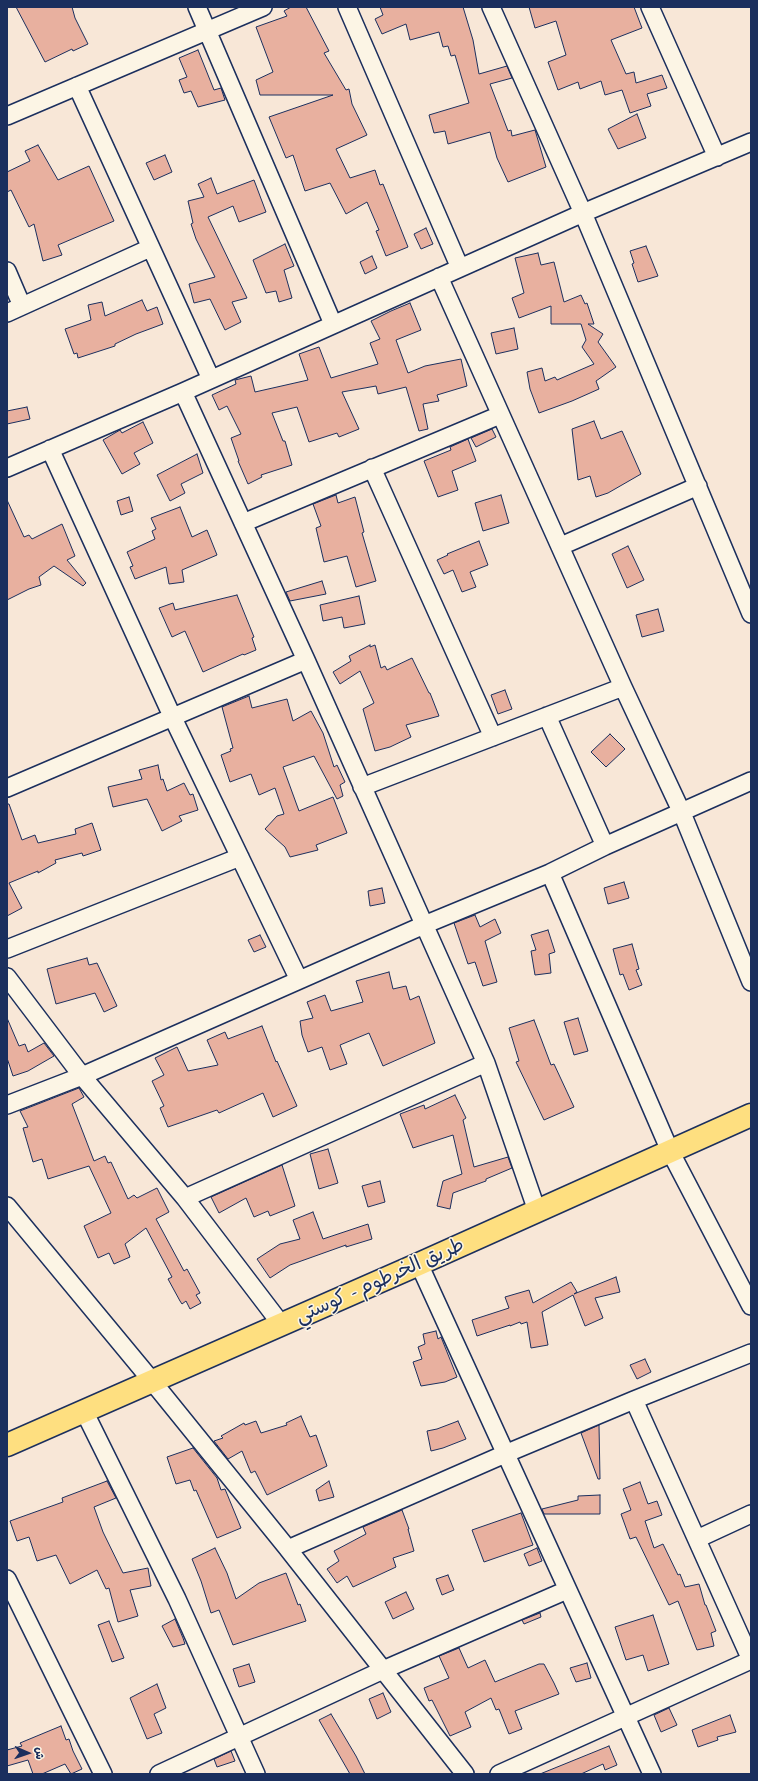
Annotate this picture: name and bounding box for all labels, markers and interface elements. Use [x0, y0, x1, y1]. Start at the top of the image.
street label: طريق الخرطوم - كوستي [292, 1233, 468, 1329]
north arrow [8, 1733, 48, 1773]
text: ش [33, 1747, 47, 1760]

